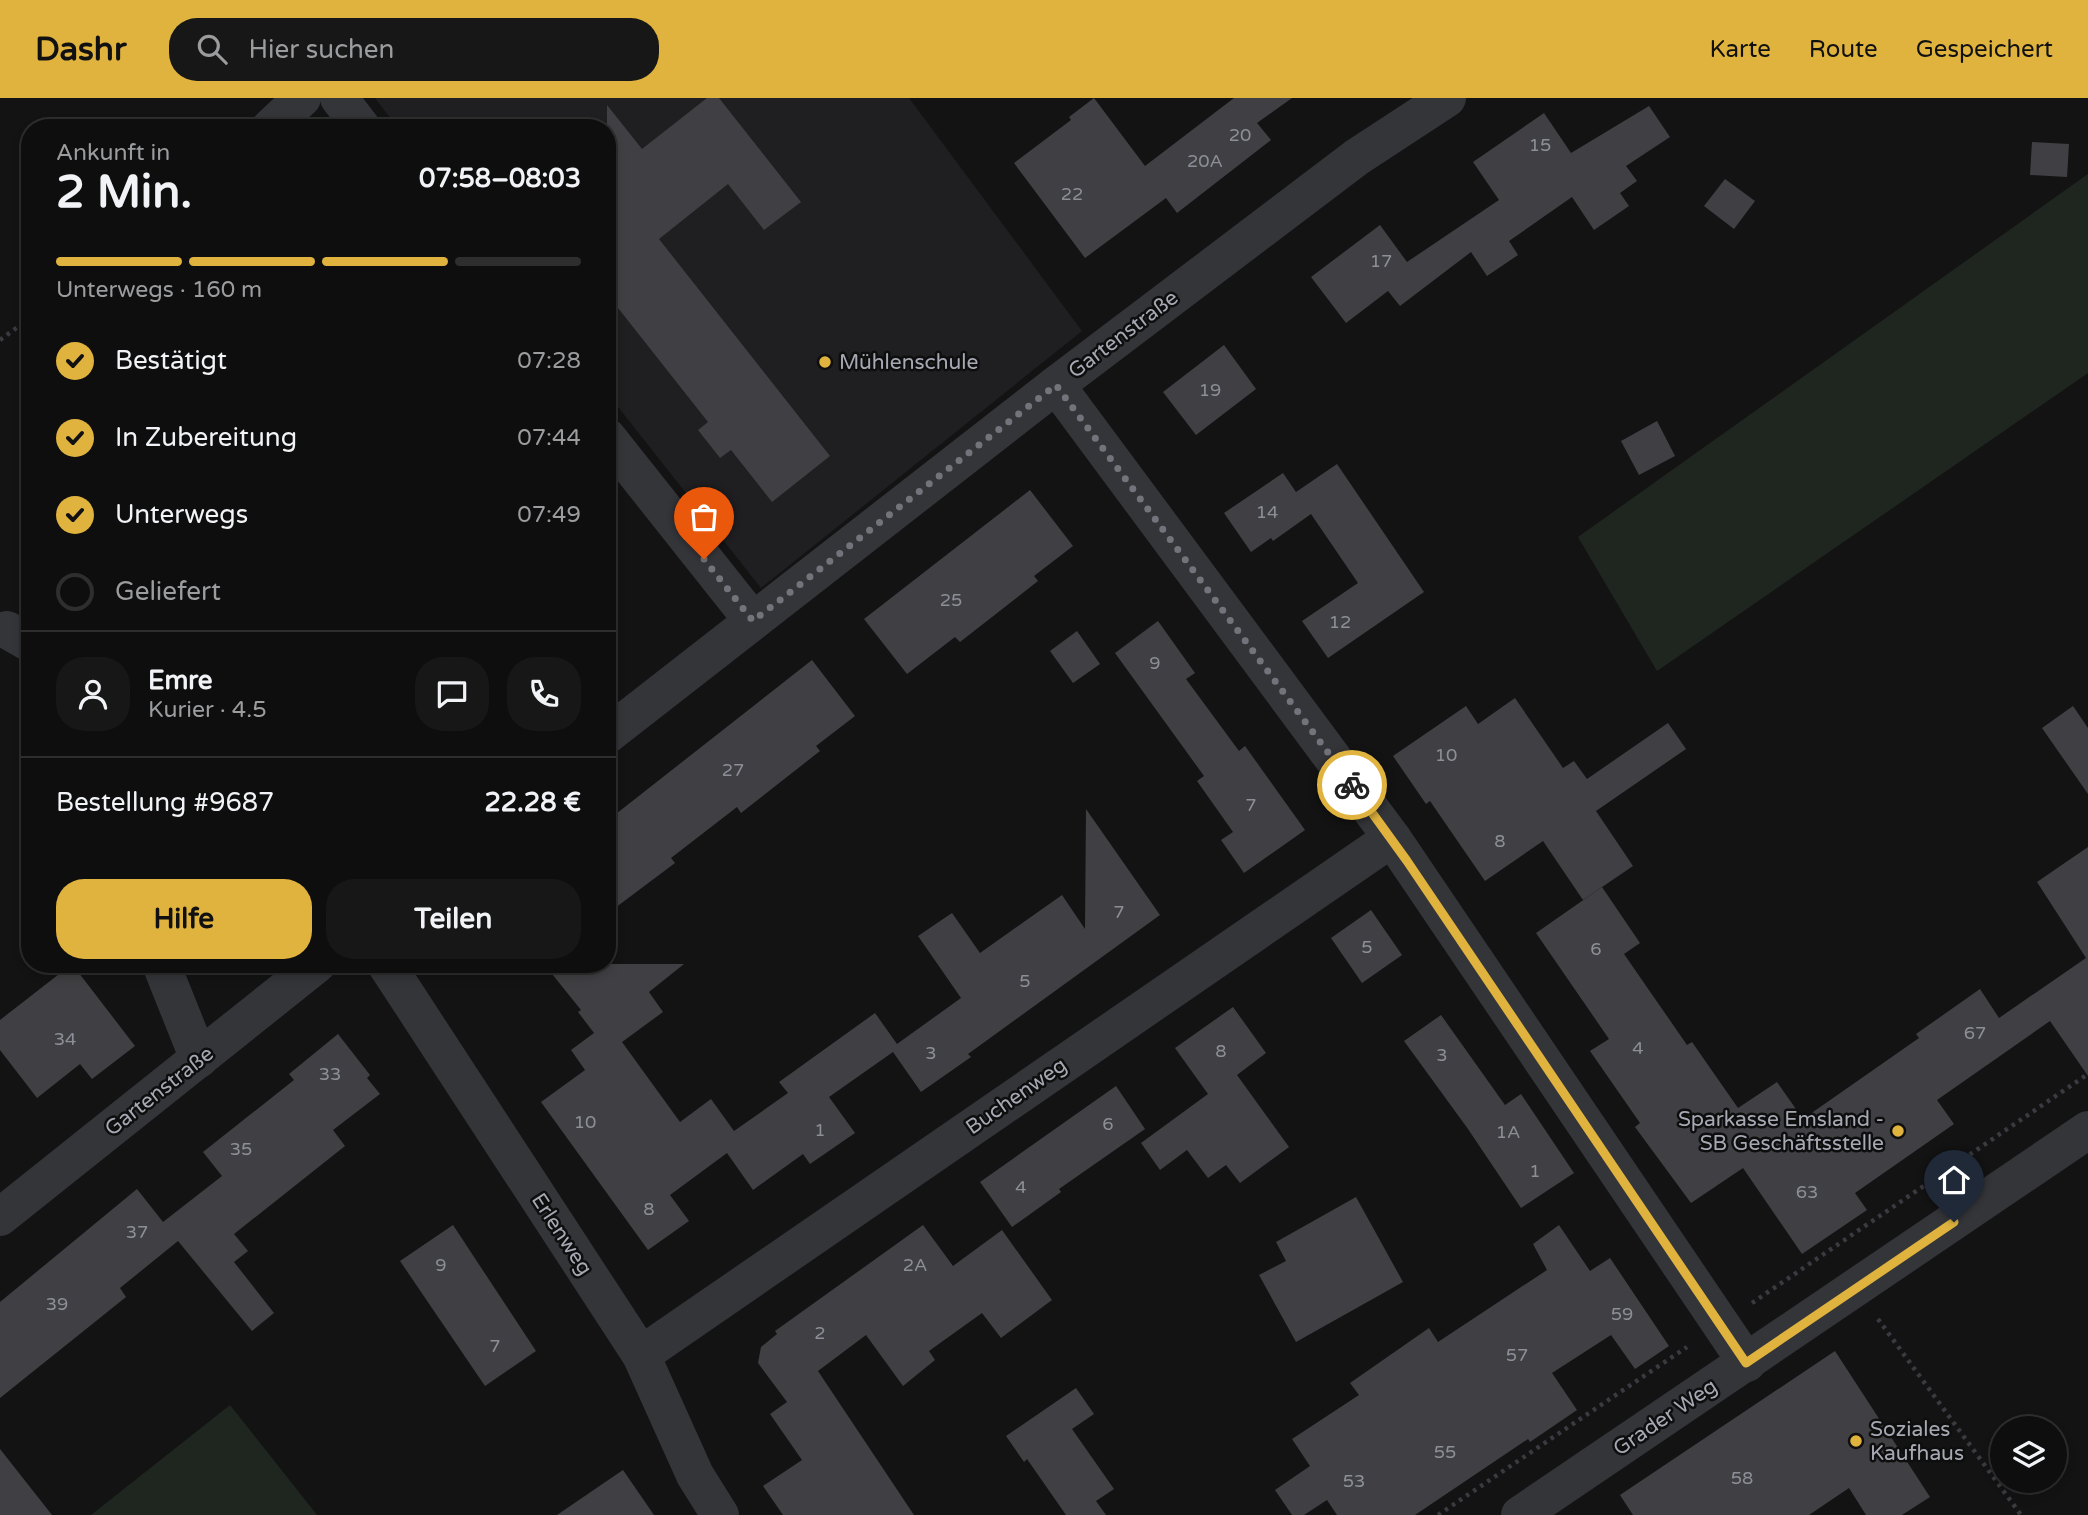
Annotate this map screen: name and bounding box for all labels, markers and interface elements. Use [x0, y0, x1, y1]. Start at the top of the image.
search box [169, 18, 659, 81]
text: Dashr [35, 30, 127, 69]
icon: search [193, 30, 231, 68]
text: Hier suchen [249, 34, 394, 65]
text: Karte [1709, 35, 1771, 64]
text: Route [1809, 35, 1878, 64]
text: Gespeichert [1916, 35, 2053, 64]
house number: 20 [1229, 124, 1251, 146]
house number: 15 [1529, 134, 1551, 156]
text: Ankunft in [56, 139, 170, 167]
house number: 20A [1187, 150, 1223, 172]
text: 07:58–08:03 [419, 163, 581, 194]
text: 2 Min. [56, 165, 192, 220]
house number: 22 [1061, 183, 1083, 205]
house number: 17 [1370, 250, 1392, 272]
text: Unterwegs · 160 m [56, 276, 262, 304]
street label: Gartenstraße [1064, 285, 1183, 384]
icon: check [56, 342, 94, 380]
text: Bestätigt [115, 345, 227, 376]
text: 07:28 [517, 347, 581, 375]
place label: Mühlenschule [839, 350, 978, 375]
marker: Mühlenschule [817, 354, 833, 370]
house number: 19 [1199, 379, 1221, 401]
icon: check [56, 419, 94, 457]
text: In Zubereitung [115, 422, 297, 453]
text: 07:44 [517, 424, 581, 452]
pin [674, 487, 734, 559]
icon: check [56, 496, 94, 534]
icon: bag [685, 498, 723, 536]
text: Unterwegs [115, 499, 248, 530]
text: 07:49 [517, 501, 581, 529]
house number: 14 [1256, 501, 1278, 523]
text: Geliefert [115, 576, 221, 607]
house number: 25 [940, 589, 962, 611]
house number: 12 [1329, 611, 1351, 633]
house number: 9 [1149, 652, 1161, 674]
button: person [56, 657, 130, 731]
button: chat [415, 657, 489, 731]
button: phone [507, 657, 581, 731]
text: Emre [148, 665, 213, 696]
text: Kurier · 4.5 [148, 696, 267, 724]
house number: 10 [1435, 744, 1457, 766]
courier [1317, 750, 1387, 820]
house number: 27 [722, 759, 744, 781]
icon: bike [1333, 766, 1371, 804]
text: Bestellung #9687 [56, 787, 274, 818]
text: 22.28 € [484, 787, 581, 818]
house number: 7 [1245, 794, 1257, 816]
house number: 8 [1494, 830, 1506, 852]
button: Hilfe [56, 879, 312, 959]
button: Teilen [326, 879, 581, 959]
house number: 7 [1113, 901, 1125, 923]
house number: 5 [1361, 936, 1373, 958]
house number: 6 [1590, 938, 1602, 960]
house number: 5 [1019, 970, 1031, 992]
house number: 67 [1964, 1022, 1986, 1044]
house number: 34 [54, 1028, 76, 1050]
house number: 4 [1632, 1037, 1644, 1059]
house number: 8 [1215, 1040, 1227, 1062]
street label: Gartenstraße [100, 1041, 219, 1142]
house number: 3 [925, 1042, 937, 1064]
house number: 3 [1436, 1044, 1448, 1066]
street label: Buchenweg [961, 1053, 1071, 1140]
house number: 33 [319, 1063, 341, 1085]
place label: Sparkasse Emsland - SB Geschäftsstelle [1678, 1107, 1884, 1156]
house number: 10 [574, 1111, 596, 1133]
house number: 6 [1102, 1113, 1114, 1135]
house number: 1 [814, 1119, 826, 1141]
house number: 1A [1496, 1121, 1520, 1143]
marker: Sparkasse Emsland - SB Geschäftsstelle [1890, 1123, 1906, 1139]
house number: 35 [230, 1138, 252, 1160]
pin [1924, 1150, 1984, 1222]
house number: 1 [1529, 1160, 1541, 1182]
icon: home [1935, 1161, 1973, 1199]
house number: 4 [1015, 1176, 1027, 1198]
house number: 63 [1796, 1181, 1818, 1203]
street label: Erlenweg [526, 1189, 597, 1280]
house number: 8 [643, 1198, 655, 1220]
house number: 37 [126, 1221, 148, 1243]
house number: 9 [435, 1254, 447, 1276]
house number: 2A [903, 1254, 927, 1276]
house number: 39 [46, 1293, 68, 1315]
house number: 59 [1611, 1303, 1633, 1325]
house number: 2 [814, 1322, 826, 1344]
house number: 7 [489, 1335, 501, 1357]
house number: 57 [1506, 1344, 1528, 1366]
street label: Grader Weg [1609, 1374, 1722, 1461]
map controls [1990, 1416, 2067, 1493]
button: layers [1990, 1416, 2067, 1493]
place label: Soziales Kaufhaus [1870, 1417, 1964, 1466]
marker: Soziales Kaufhaus [1848, 1433, 1864, 1449]
house number: 55 [1434, 1441, 1456, 1463]
house number: 58 [1731, 1467, 1753, 1489]
house number: 53 [1343, 1470, 1365, 1492]

